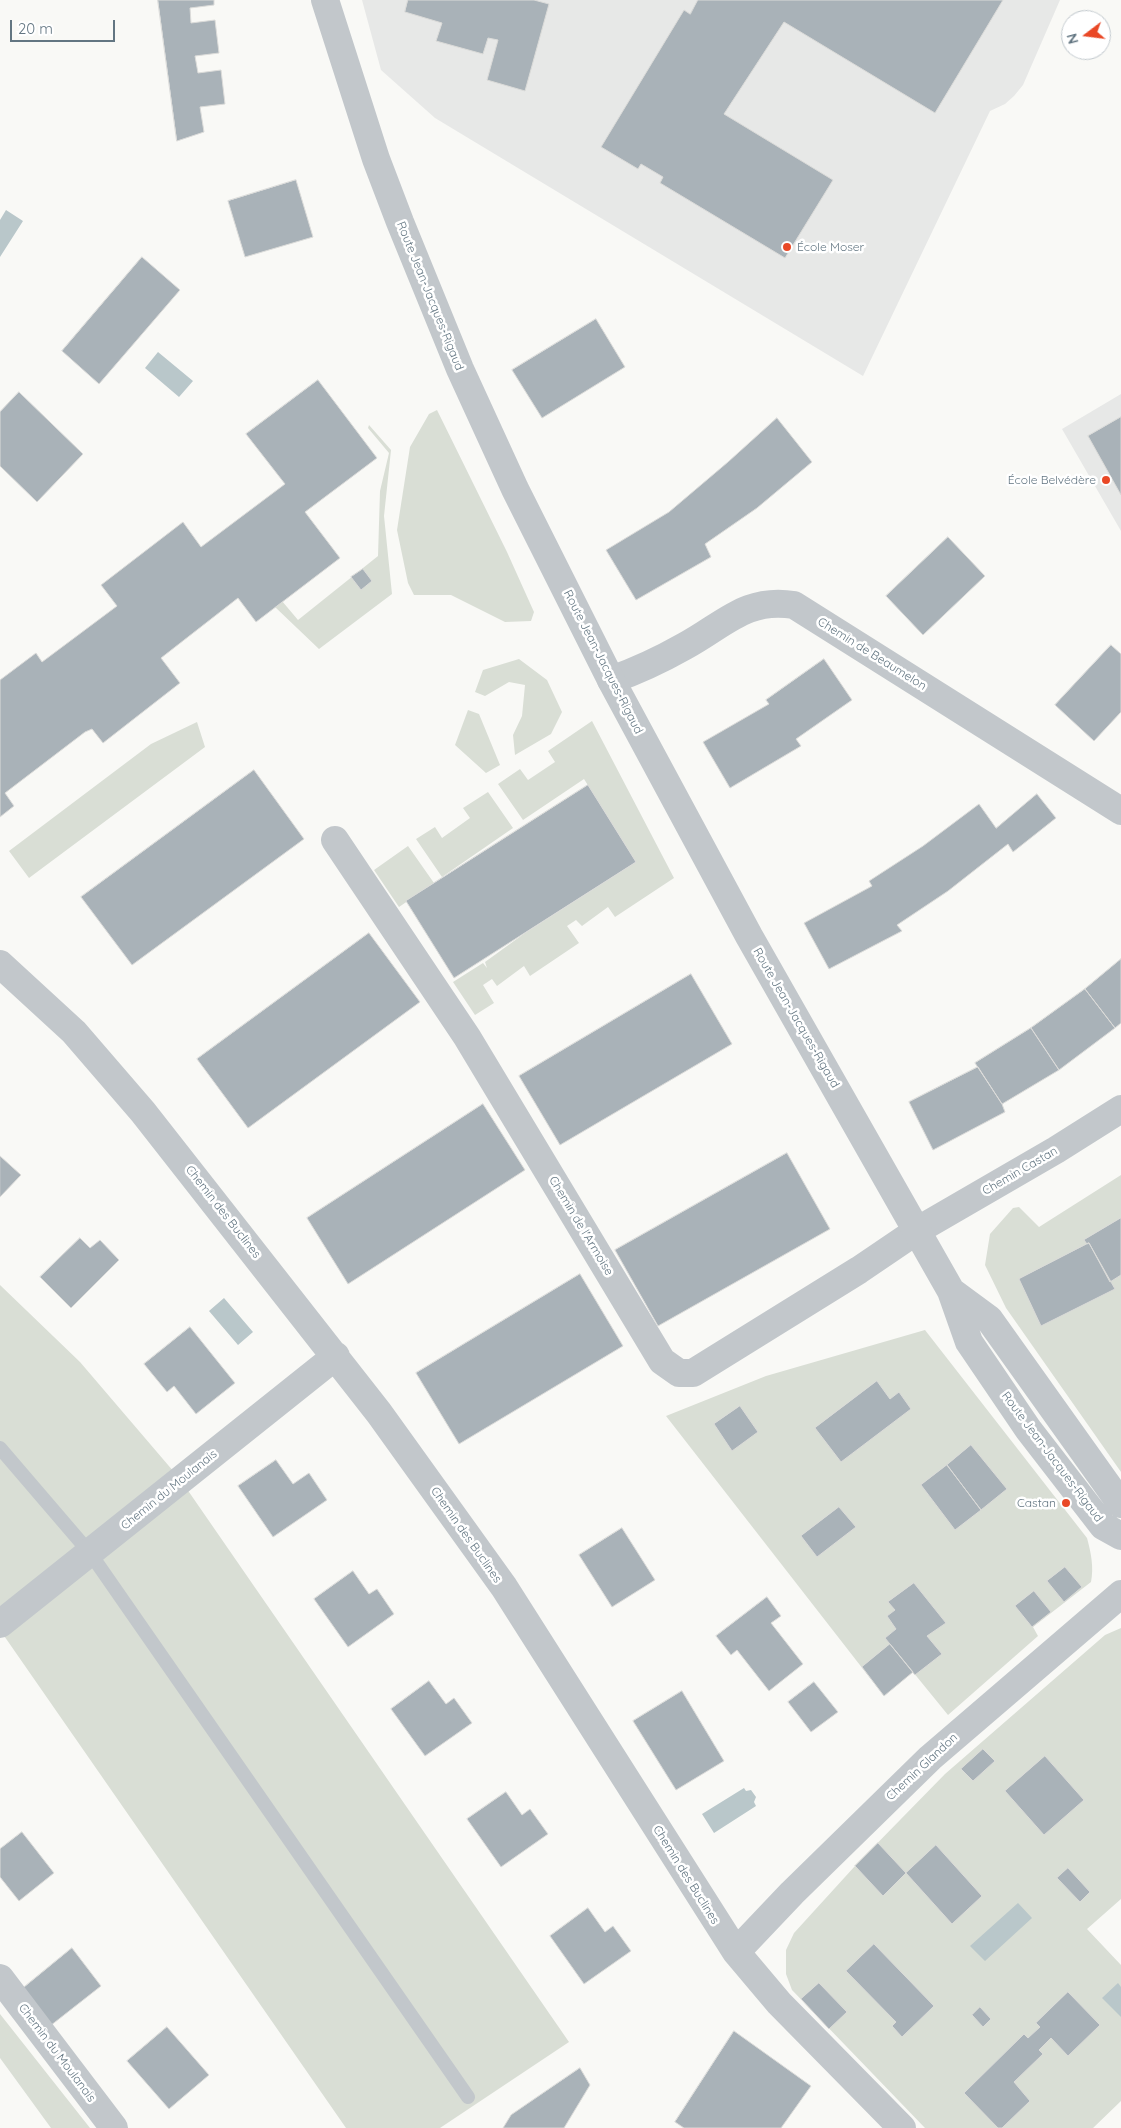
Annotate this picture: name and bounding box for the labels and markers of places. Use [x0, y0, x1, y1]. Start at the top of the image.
place label: École Moser [797, 240, 864, 254]
marker: École Moser [781, 241, 793, 253]
place label: École Belvédère [1008, 473, 1096, 487]
marker: École Belvédère [1100, 474, 1112, 486]
place label: Castan [1017, 1496, 1056, 1510]
marker: Castan [1060, 1497, 1072, 1509]

